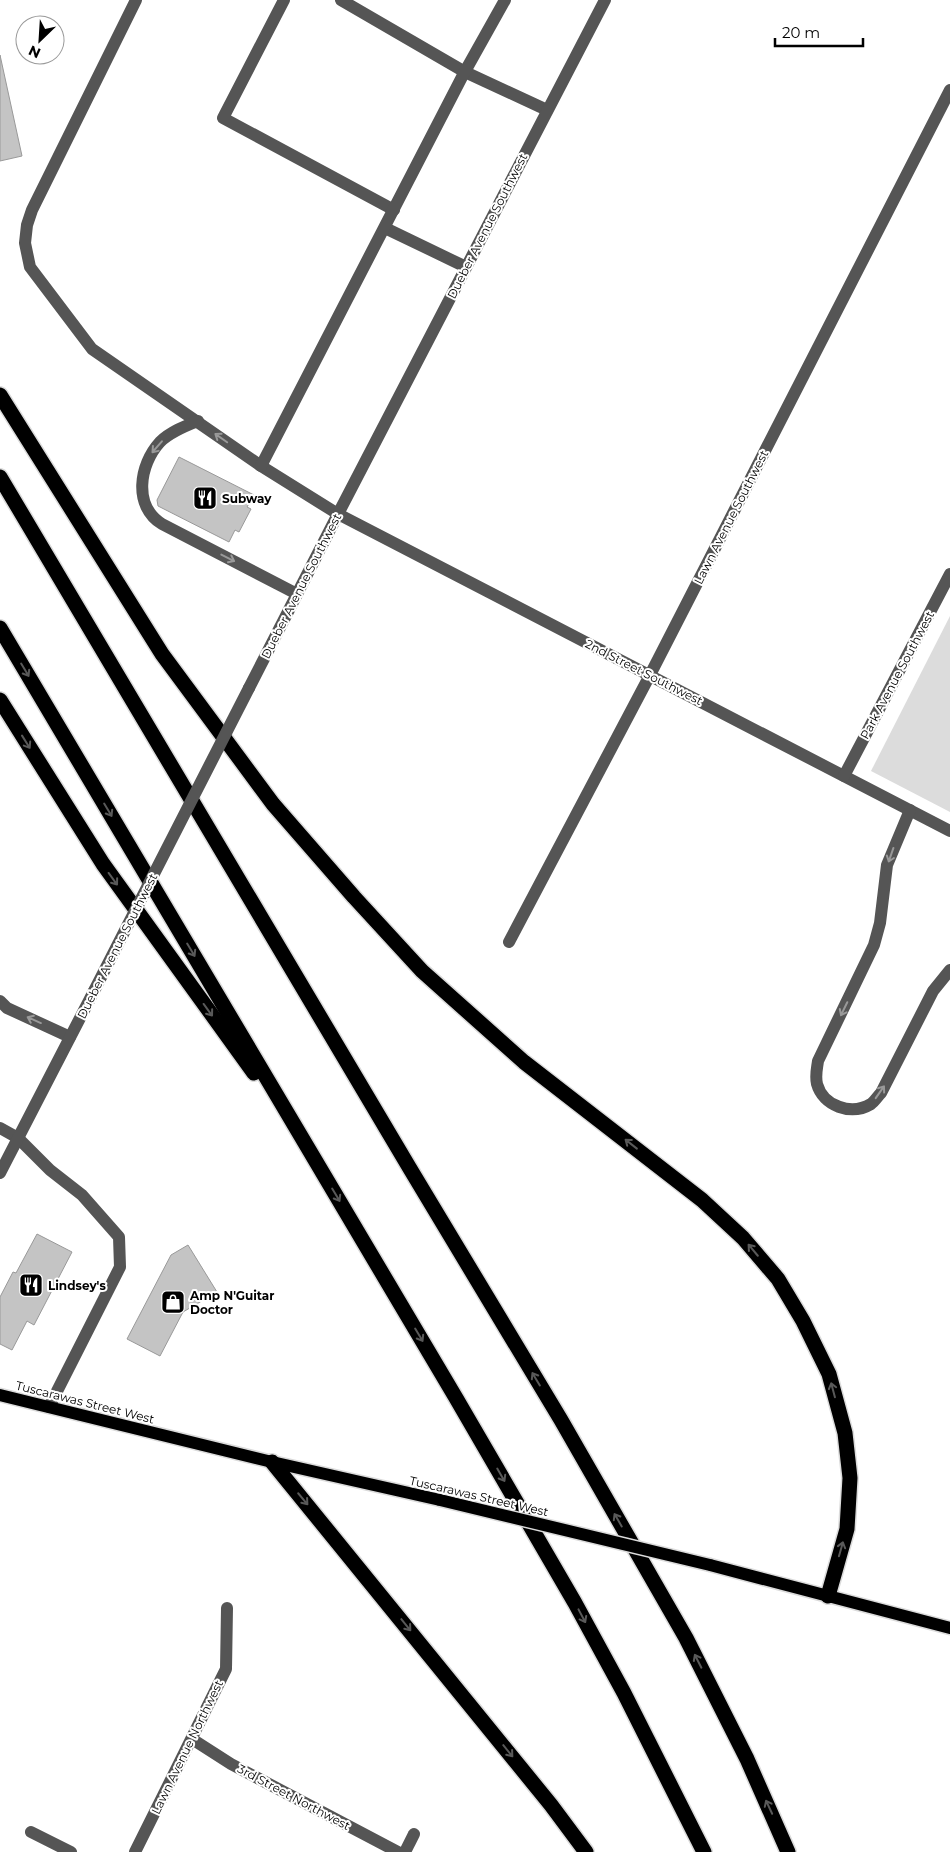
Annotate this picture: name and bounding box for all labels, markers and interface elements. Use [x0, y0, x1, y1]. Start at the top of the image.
north arrow [15, 15, 65, 65]
scale bar [775, 15, 862, 47]
text: 20 m [782, 23, 820, 42]
text: N [26, 41, 43, 62]
street label: Dueber Avenue Southwest [444, 151, 530, 301]
one-way arrow [214, 433, 228, 443]
one-way arrow [152, 440, 163, 453]
street label: Lawn Avenue Southwest [691, 447, 771, 587]
restaurant icon: Subway [192, 485, 218, 511]
place label: Subway [222, 491, 272, 506]
street label: Dueber Avenue Southwest [258, 511, 344, 661]
one-way arrow [220, 554, 235, 563]
street label: Park Avenue Southwest [857, 608, 937, 742]
street label: 2nd Street Southwest [583, 636, 705, 708]
one-way arrow [20, 663, 30, 677]
one-way arrow [21, 734, 31, 748]
one-way arrow [103, 803, 113, 817]
one-way arrow [886, 847, 895, 862]
street label: Dueber Avenue Southwest [74, 871, 160, 1021]
one-way arrow [108, 871, 118, 885]
one-way arrow [186, 942, 196, 956]
one-way arrow [839, 1001, 848, 1016]
one-way arrow [203, 1003, 214, 1016]
one-way arrow [27, 1015, 42, 1025]
one-way arrow [875, 1086, 885, 1100]
one-way arrow [624, 1138, 637, 1149]
one-way arrow [332, 1187, 342, 1201]
one-way arrow [748, 1243, 759, 1256]
restaurant icon: Lindsey's [18, 1272, 44, 1298]
place label: Lindsey's [48, 1278, 106, 1293]
place label: Amp N'Guitar Doctor [189, 1288, 274, 1317]
shop icon: Amp N'Guitar Doctor [160, 1289, 186, 1315]
one-way arrow [414, 1327, 424, 1342]
one-way arrow [531, 1373, 541, 1387]
street label: Tuscarawas Street West [14, 1378, 156, 1427]
one-way arrow [828, 1382, 837, 1398]
one-way arrow [497, 1467, 507, 1481]
street label: Tuscarawas Street West [408, 1473, 550, 1519]
one-way arrow [297, 1493, 308, 1506]
one-way arrow [613, 1512, 623, 1527]
one-way arrow [837, 1542, 847, 1558]
one-way arrow [578, 1608, 588, 1622]
one-way arrow [400, 1618, 411, 1631]
one-way arrow [693, 1654, 703, 1669]
street label: Lawn Avenue Northwest [148, 1677, 226, 1817]
one-way arrow [503, 1744, 514, 1757]
street label: 3rd Street Northwest [235, 1761, 353, 1833]
one-way arrow [764, 1800, 773, 1815]

